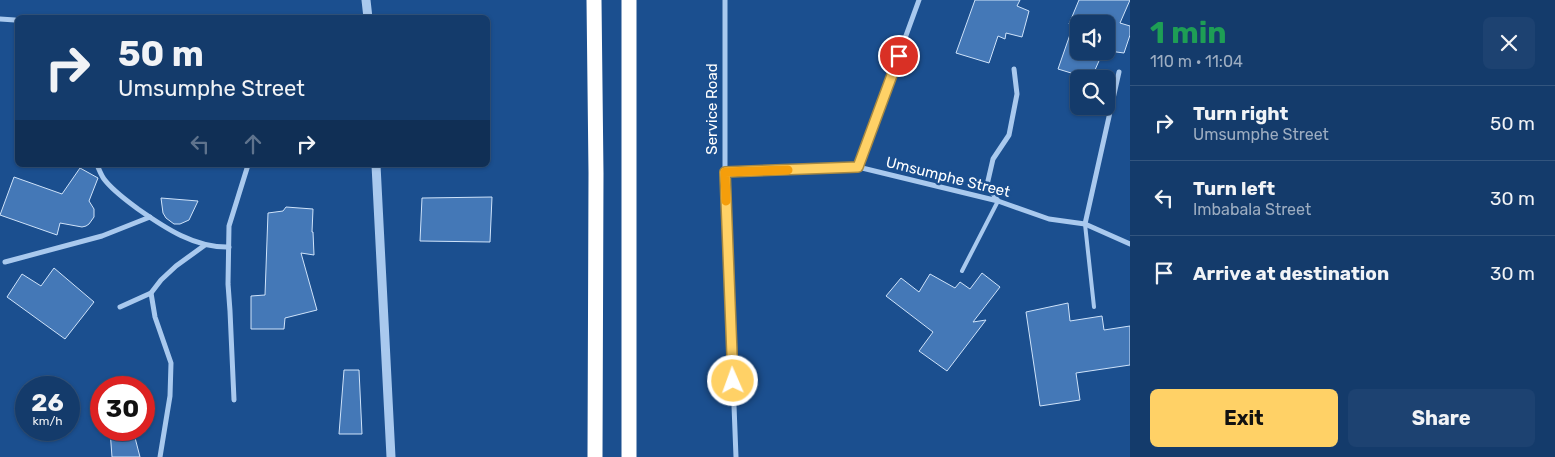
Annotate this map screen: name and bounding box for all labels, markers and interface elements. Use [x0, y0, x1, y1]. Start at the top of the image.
map controls [1070, 15, 1115, 115]
button: sound [1070, 15, 1115, 60]
text: 1 min [1150, 15, 1227, 51]
button: close [1483, 17, 1535, 69]
text: 50 m [118, 33, 204, 75]
icon: right [35, 35, 100, 100]
pin [878, 35, 920, 77]
icon: arrive [885, 42, 913, 70]
text: 110 m · 11:04 [1150, 52, 1243, 71]
street label: Service Road [703, 63, 721, 155]
button: search [1070, 70, 1115, 115]
text: Umsumphe Street [118, 75, 305, 102]
text: Turn right [1193, 102, 1288, 125]
icon: right [1150, 109, 1178, 137]
text: 50 m [1490, 112, 1535, 135]
text: Umsumphe Street [1193, 125, 1329, 144]
icon: left [186, 130, 214, 158]
icon: ahead [239, 130, 267, 158]
icon: right [292, 130, 320, 158]
street label: Umsumphe Street [884, 153, 1012, 201]
text: Turn left [1193, 177, 1275, 200]
icon: left [1150, 184, 1178, 212]
text: 30 m [1490, 187, 1535, 210]
text: Imbabala Street [1193, 200, 1311, 219]
icon: arrive [1150, 259, 1178, 287]
text: Arrive at destination [1193, 262, 1389, 285]
text: 30 m [1490, 262, 1535, 285]
position arrow [706, 354, 758, 406]
speed limit sign: 30 [90, 376, 155, 441]
text: 26 [31, 388, 64, 417]
button: Exit [1150, 389, 1338, 447]
button: Share [1348, 389, 1535, 447]
text: km/h [33, 414, 62, 428]

